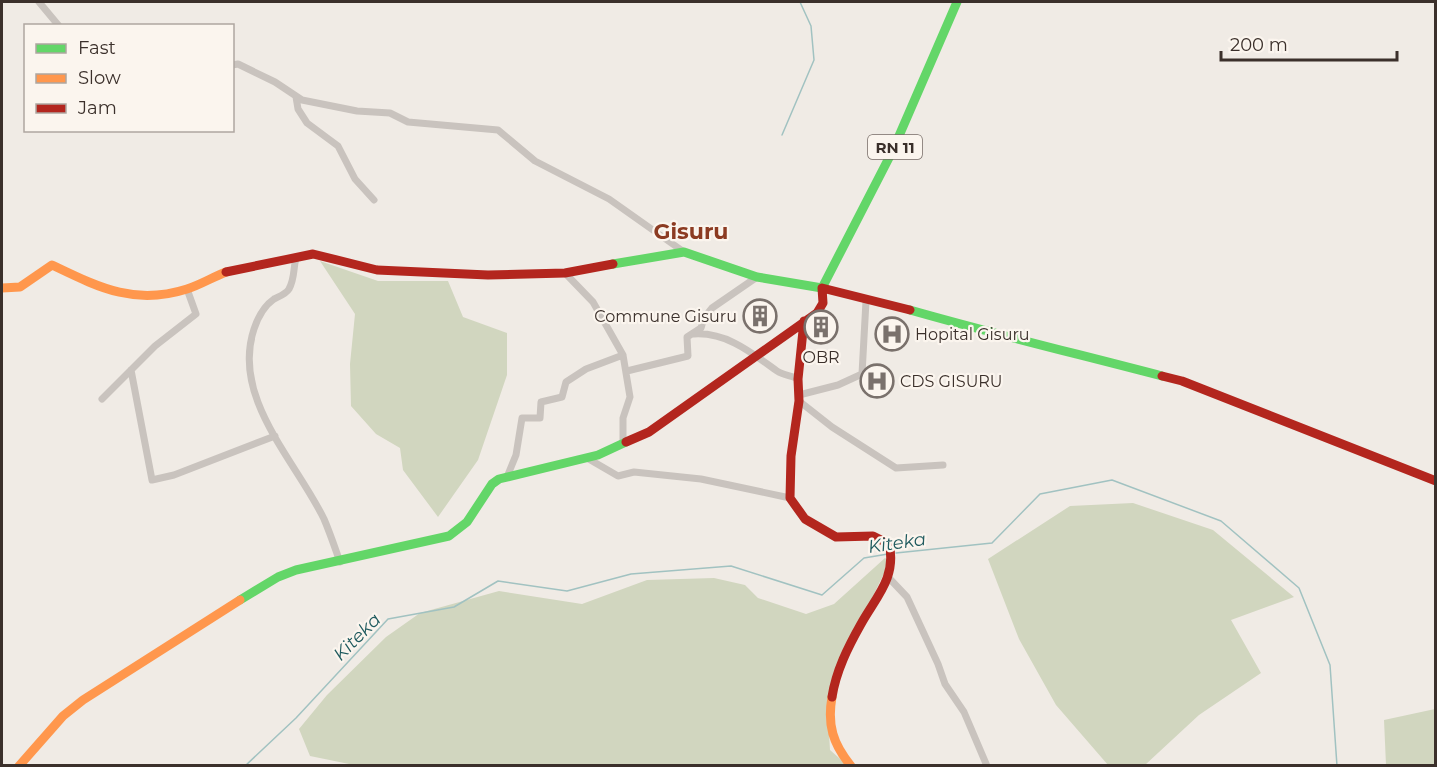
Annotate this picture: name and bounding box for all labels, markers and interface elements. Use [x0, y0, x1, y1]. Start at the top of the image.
legend [24, 24, 234, 132]
scale bar [1221, 24, 1396, 62]
text: 200 m [1230, 34, 1288, 56]
text: Fast [78, 37, 116, 59]
text: Slow [78, 67, 121, 89]
text: Jam [77, 97, 117, 119]
road number: RN 11 [868, 135, 922, 159]
district label: Gisuru [654, 218, 728, 245]
building icon: Commune Gisuru [742, 298, 778, 334]
place label: Commune Gisuru [594, 307, 737, 326]
building icon: OBR [803, 309, 839, 345]
hospital icon: Hopital Gisuru [874, 316, 910, 352]
place label: Hopital Gisuru [915, 325, 1030, 344]
place label: OBR [802, 348, 840, 367]
hospital icon: CDS GISURU [859, 363, 895, 399]
place label: CDS GISURU [900, 372, 1003, 391]
water label: Kiteka [867, 528, 927, 558]
water label: Kiteka [329, 609, 385, 665]

